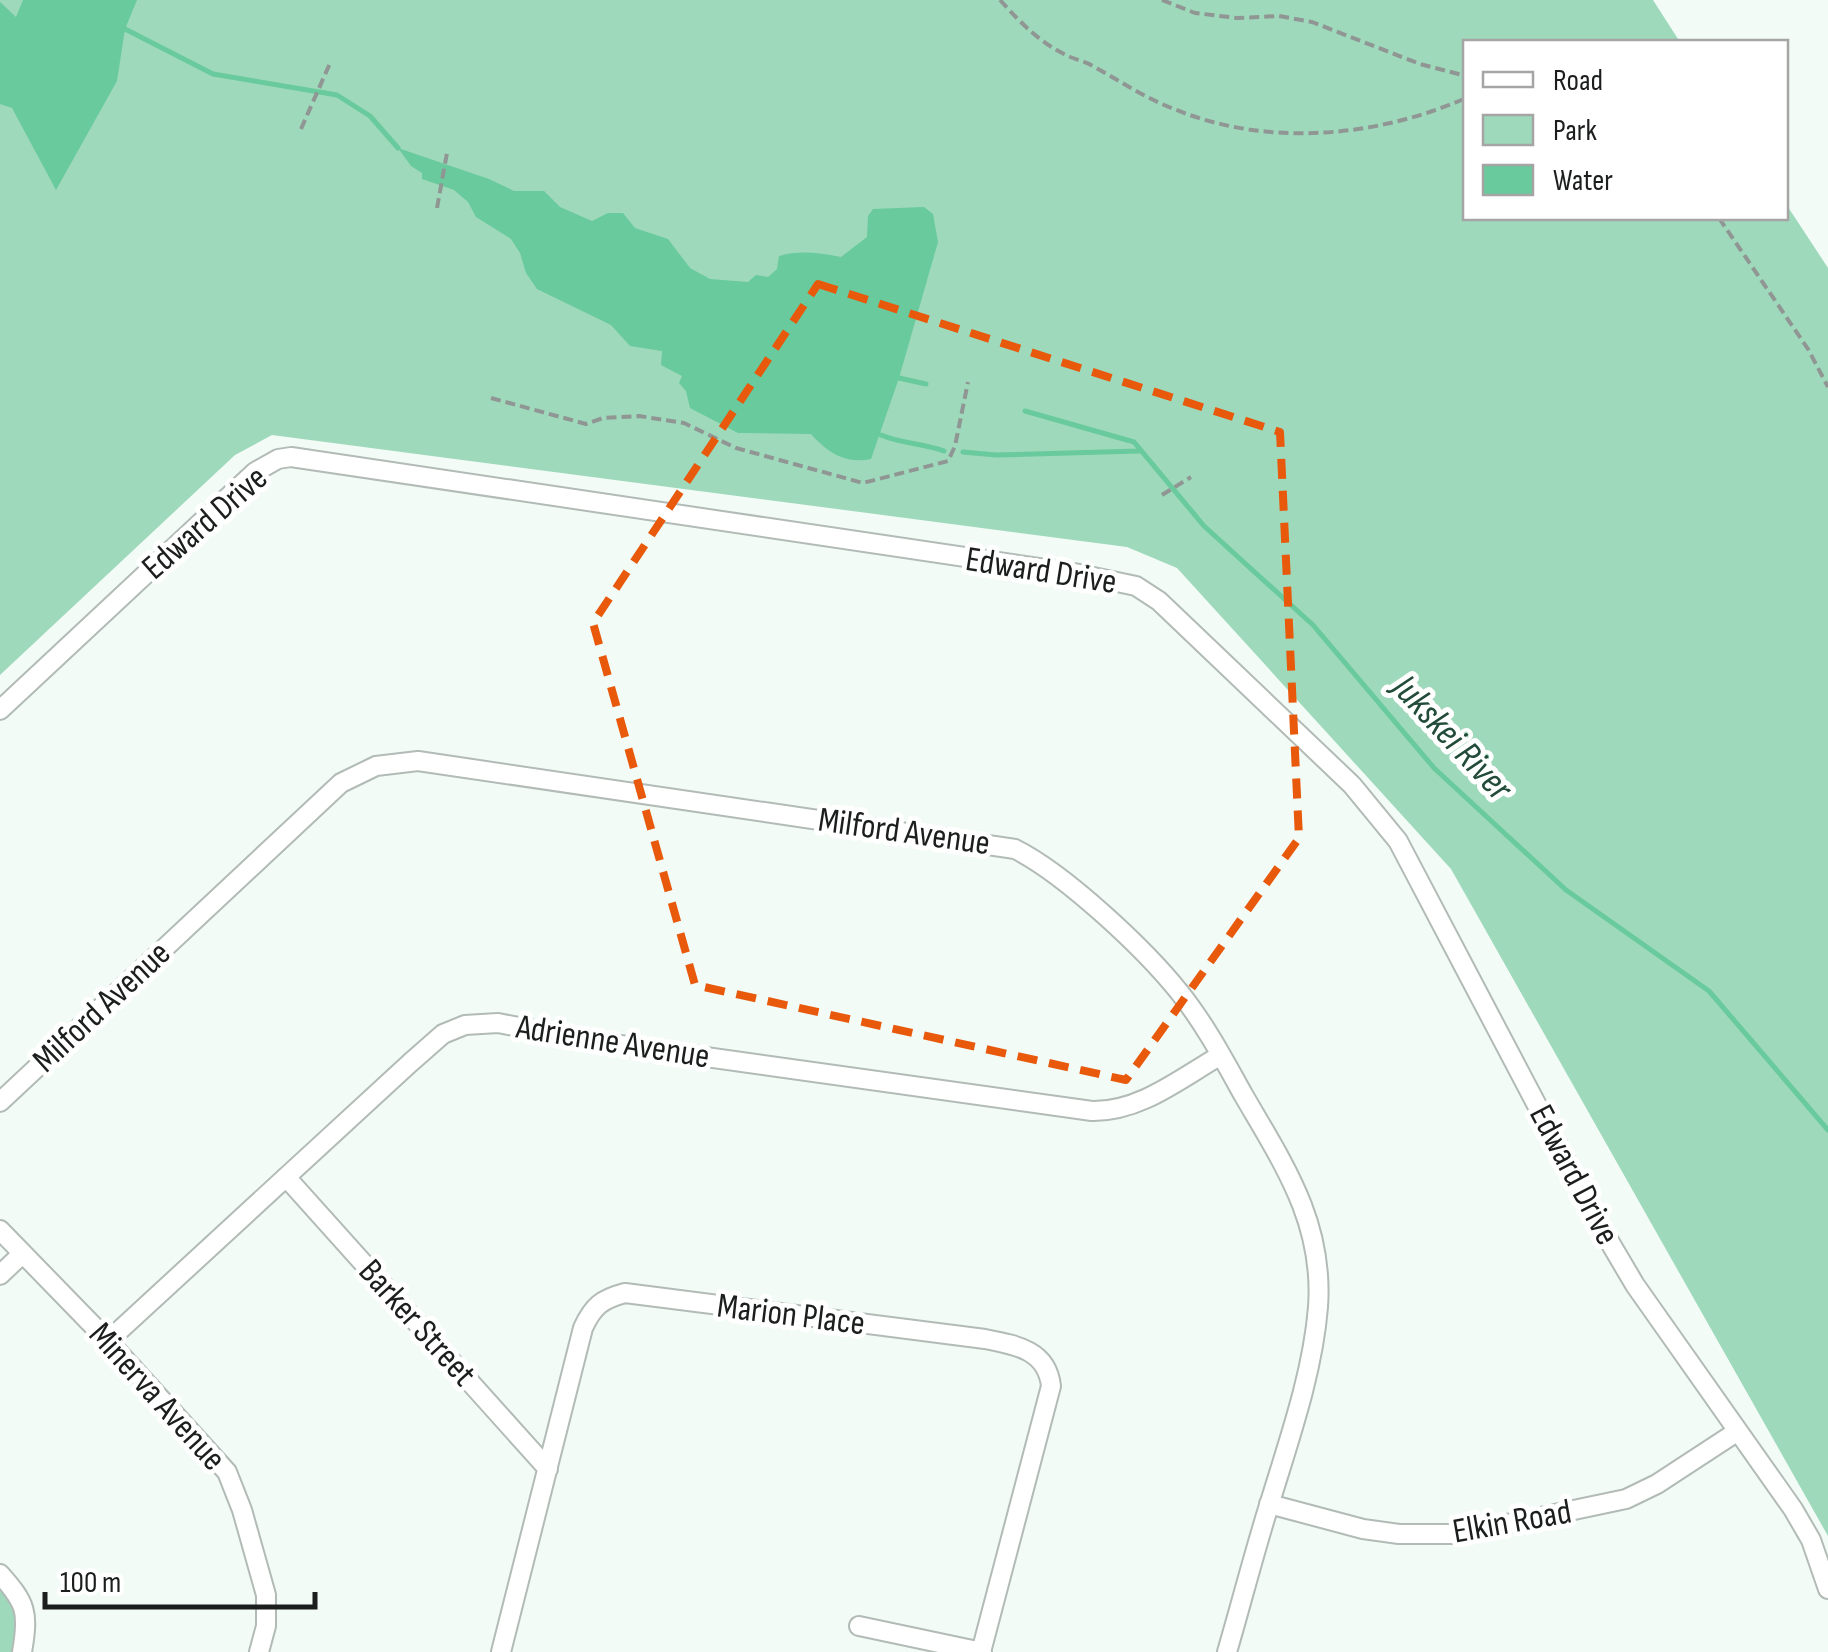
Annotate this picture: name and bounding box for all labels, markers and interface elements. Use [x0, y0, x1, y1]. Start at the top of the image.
legend [1463, 40, 1788, 220]
text: Road [1553, 63, 1603, 99]
text: Park [1553, 113, 1597, 149]
text: Water [1553, 163, 1613, 199]
street label: Edward Drive [133, 457, 277, 589]
street label: Edward Drive [962, 538, 1120, 604]
water label: Jukskei River [1381, 664, 1522, 811]
street label: Milford Avenue [815, 799, 993, 865]
street label: Milford Avenue [24, 932, 180, 1082]
street label: Adrienne Avenue [512, 1005, 713, 1078]
street label: Edward Drive [1519, 1098, 1629, 1252]
street label: Barker Street [349, 1251, 485, 1395]
street label: Marion Place [715, 1285, 867, 1345]
street label: Minerva Avenue [79, 1314, 235, 1480]
street label: Elkin Road [1449, 1490, 1575, 1554]
scale bar [45, 1547, 315, 1609]
text: 100 m [60, 1565, 121, 1601]

